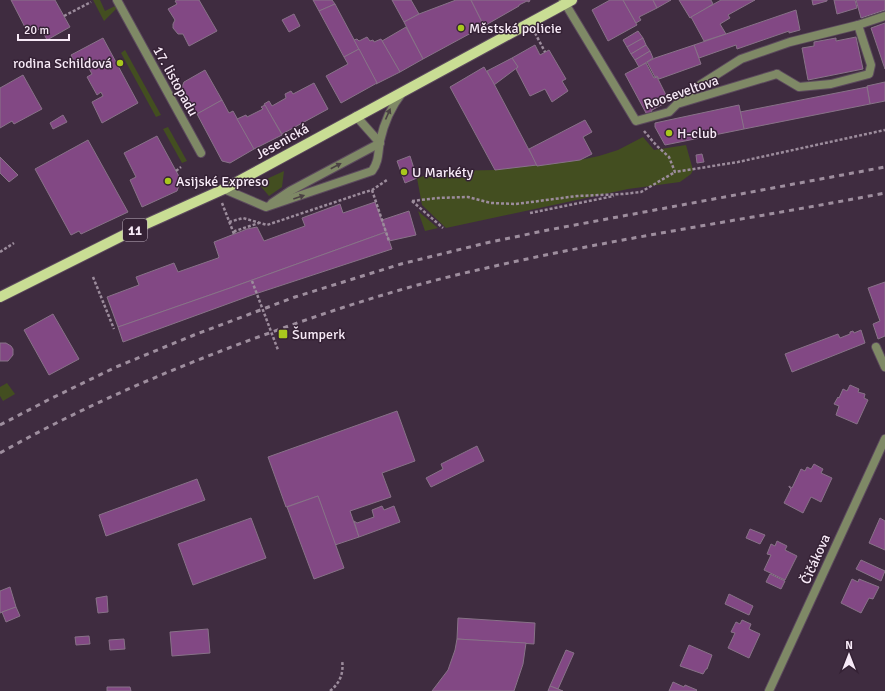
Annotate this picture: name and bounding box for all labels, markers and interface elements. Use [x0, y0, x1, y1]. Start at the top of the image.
scale bar [18, 16, 69, 42]
place label: Městská policie [469, 20, 562, 37]
text: 20 m [24, 23, 49, 38]
marker: Městská policie [456, 23, 466, 33]
street label: 17. listopadu [149, 43, 202, 119]
place label: rodina Schildová [13, 55, 112, 72]
marker: rodina Schildová [115, 58, 125, 68]
street label: Rooseveltova [641, 72, 721, 113]
one-way arrow [385, 109, 391, 120]
street label: Jesenická [253, 120, 312, 163]
place label: H-club [677, 125, 717, 142]
marker: H-club [664, 128, 674, 138]
one-way arrow [330, 163, 342, 170]
place label: U Markéty [412, 164, 474, 181]
marker: U Markéty [399, 167, 409, 177]
place label: Asijské Expreso [176, 173, 268, 190]
marker: Asijské Expreso [163, 176, 173, 186]
one-way arrow [294, 193, 306, 199]
road number: 11 [123, 219, 147, 241]
place label: Šumperk [292, 326, 345, 343]
marker: Šumperk [277, 328, 289, 340]
street label: Čičákova [797, 531, 834, 587]
north arrow [829, 635, 869, 675]
text: N [845, 639, 853, 652]

